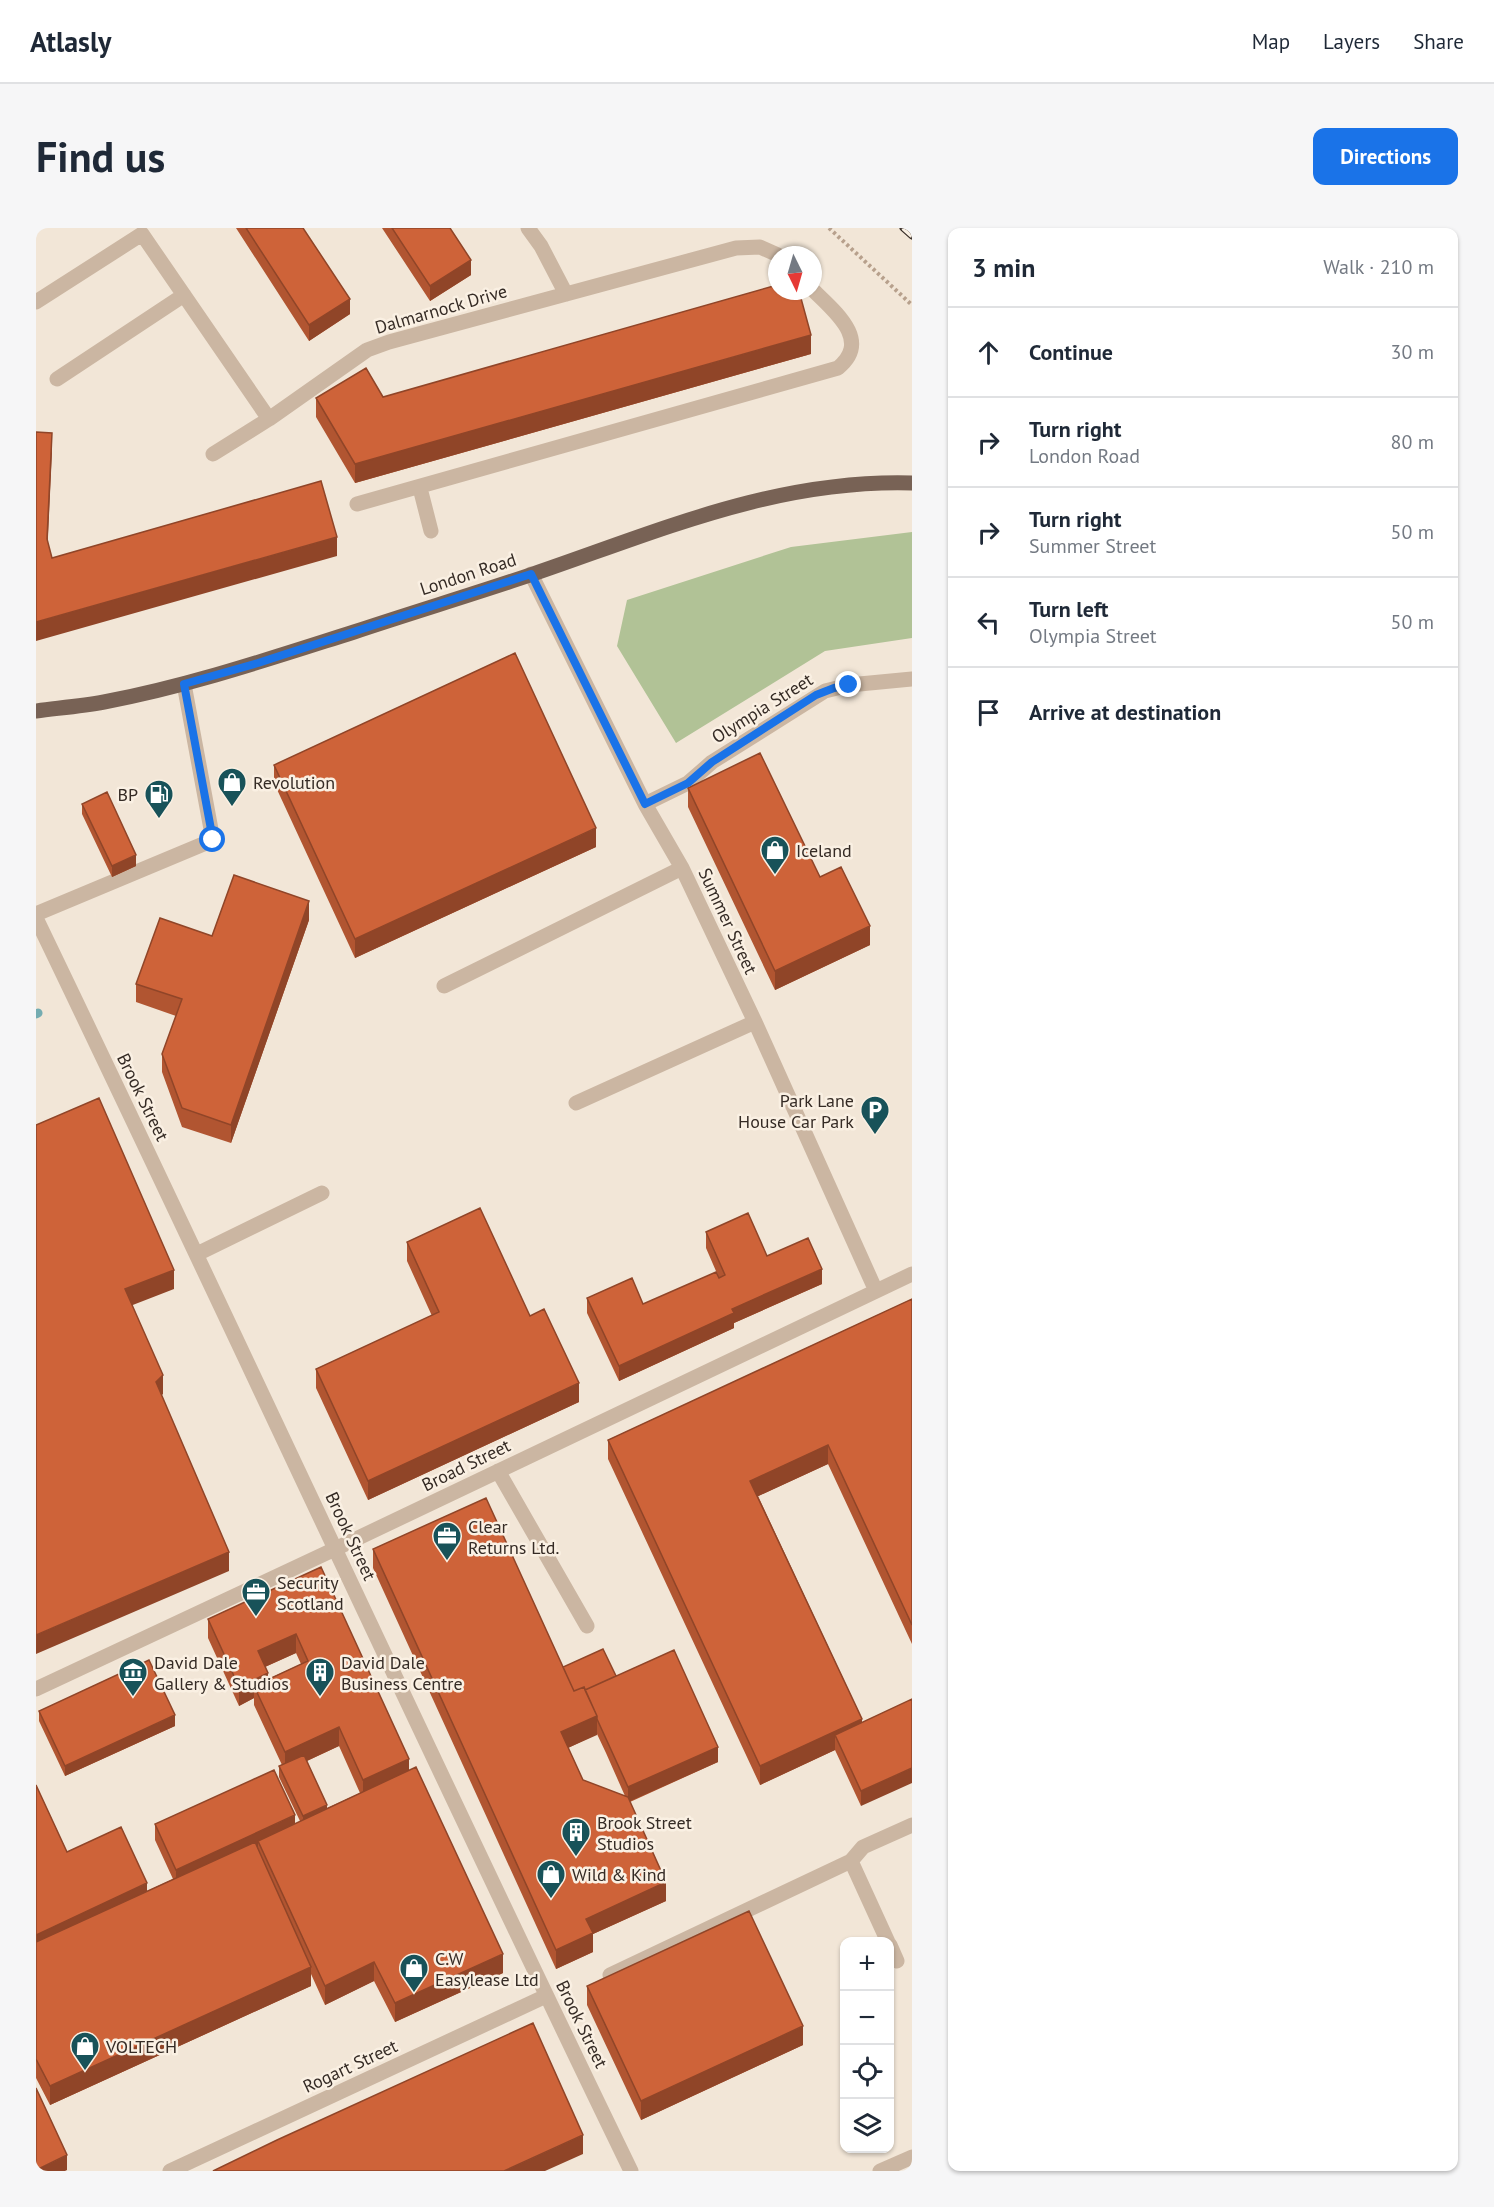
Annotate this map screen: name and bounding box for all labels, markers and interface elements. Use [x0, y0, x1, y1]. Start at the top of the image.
text: Atlasly [30, 23, 112, 60]
text: Map [1252, 28, 1290, 55]
text: Layers [1323, 28, 1380, 55]
text: Share [1413, 28, 1464, 55]
button: Directions [1313, 128, 1458, 185]
text: Find us [36, 129, 165, 184]
north arrow [768, 246, 822, 300]
text: 3 min [972, 251, 1035, 284]
text: Walk · 210 m [1323, 254, 1434, 280]
street label: Dalmarnock Drive [372, 279, 510, 339]
icon: ahead [972, 336, 1005, 369]
text: Continue [1029, 338, 1113, 366]
text: 30 m [1391, 339, 1434, 365]
text: Turn right [1029, 415, 1121, 443]
icon: right [972, 426, 1005, 459]
text: 80 m [1391, 429, 1434, 455]
text: London Road [1029, 443, 1140, 469]
text: Turn right [1029, 505, 1121, 533]
icon: right [972, 516, 1005, 549]
text: 50 m [1391, 519, 1434, 545]
text: Summer Street [1029, 533, 1156, 559]
street label: London Road [417, 548, 519, 600]
text: Turn left [1029, 595, 1109, 623]
icon: left [972, 606, 1005, 639]
text: 50 m [1391, 609, 1434, 635]
text: Olympia Street [1029, 623, 1157, 649]
street label: Olympia Street [707, 668, 817, 748]
route end [835, 671, 861, 697]
icon: arrive [972, 696, 1005, 729]
text: Arrive at destination [1029, 698, 1221, 726]
shop icon: Revolution [216, 766, 248, 808]
place label: Revolution [253, 771, 335, 794]
fuel station icon: BP [143, 778, 175, 820]
place label: BP [117, 783, 138, 806]
route start [199, 826, 225, 852]
shop icon: Iceland [759, 834, 791, 876]
place label: Iceland [796, 839, 852, 862]
street label: Summer Street [693, 864, 763, 978]
street label: Brook Street [112, 1049, 174, 1145]
place label: Park Lane House Car Park [738, 1089, 854, 1133]
parking icon: Park Lane House Car Park [859, 1094, 891, 1136]
street label: Broad Street [418, 1434, 514, 1496]
street label: Brook Street [321, 1488, 381, 1584]
place label: Clear Returns Ltd. [468, 1515, 559, 1559]
office icon: Clear Returns Ltd. [431, 1520, 463, 1562]
place label: Security Scotland [277, 1571, 344, 1615]
office icon: Security Scotland [240, 1576, 272, 1618]
place label: David Dale Gallery & Studios [154, 1651, 289, 1695]
place label: David Dale Business Centre [341, 1651, 463, 1695]
museum icon: David Dale Gallery & Studios [117, 1656, 149, 1698]
building icon: David Dale Business Centre [304, 1656, 336, 1698]
place label: Brook Street Studios [597, 1811, 692, 1855]
building icon: Brook Street Studios [560, 1816, 592, 1858]
shop icon: Wild & Kind [535, 1858, 567, 1900]
place label: Wild & Kind [572, 1863, 666, 1886]
map controls [840, 1937, 894, 2153]
button: + [840, 1937, 894, 1991]
place label: C.W Easylease Ltd [435, 1947, 539, 1991]
shop icon: C.W Easylease Ltd [398, 1952, 430, 1994]
street label: Brook Street [551, 1976, 613, 2072]
button: − [840, 1991, 894, 2045]
shop icon: VOLTECH [69, 2030, 101, 2072]
street label: Rogart Street [299, 2034, 401, 2098]
place label: VOLTECH [105, 2035, 177, 2058]
button: locate [840, 2045, 894, 2099]
button: layers [840, 2099, 894, 2153]

